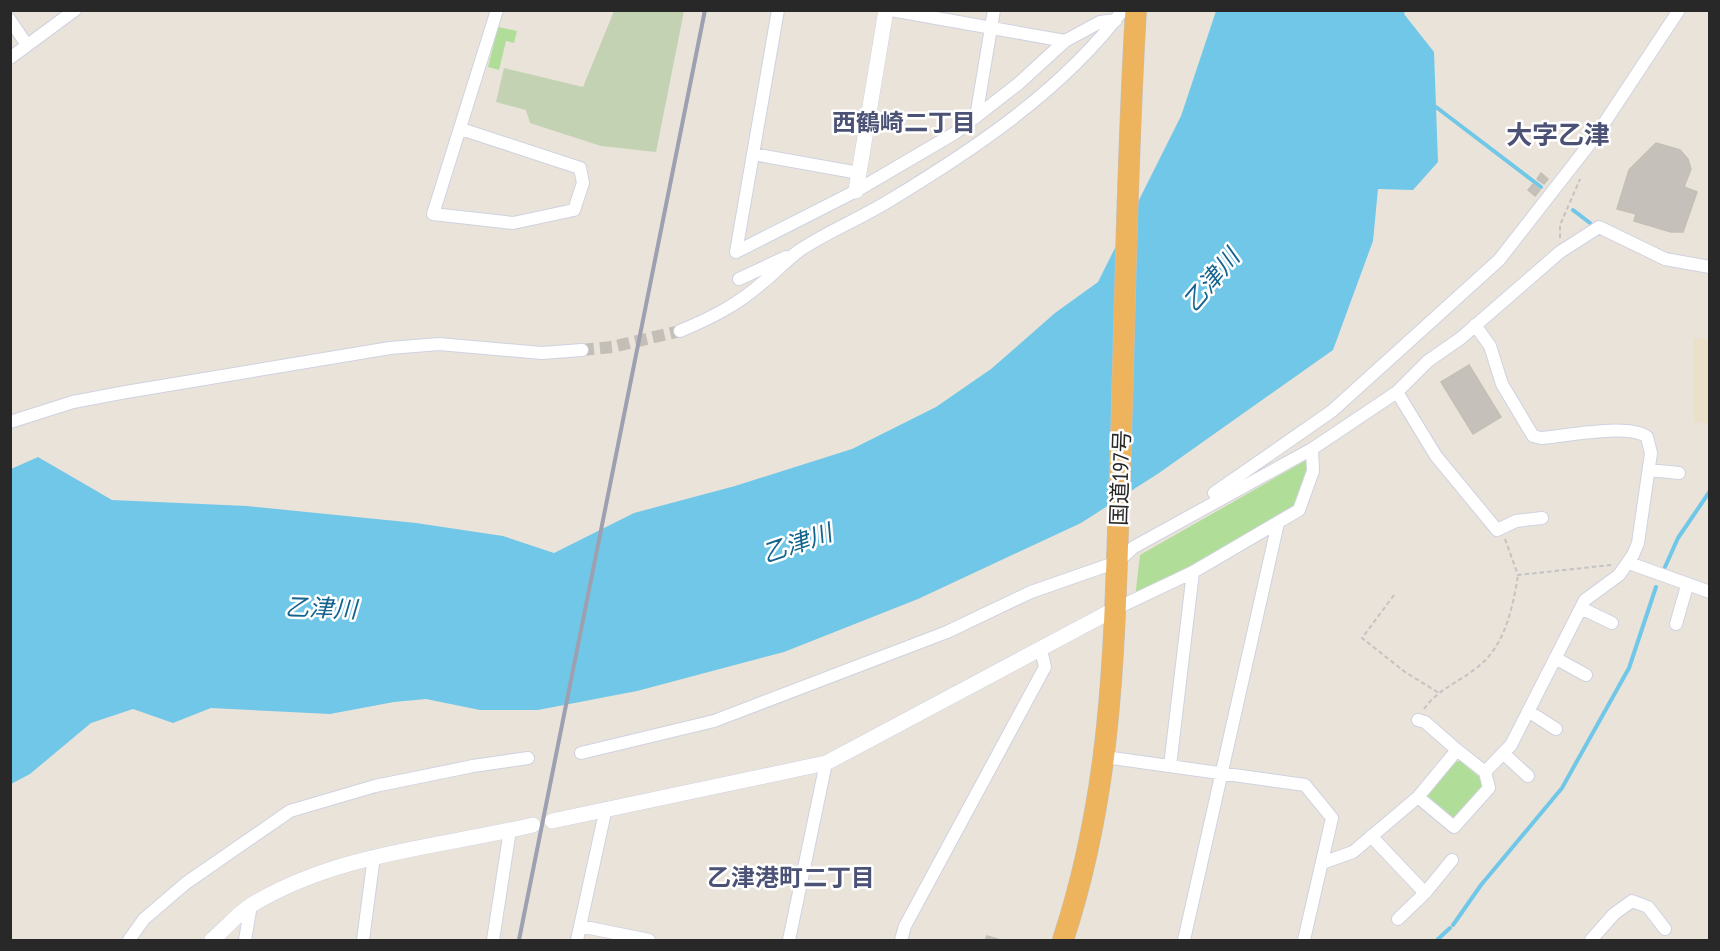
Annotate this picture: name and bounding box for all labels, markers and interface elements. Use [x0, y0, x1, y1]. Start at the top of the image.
district label: 西鶴崎二丁目 [832, 107, 976, 138]
district label: 大字乙津 [1506, 118, 1610, 151]
water label: 乙津川 [1176, 240, 1248, 318]
street label: 国道197号 [1104, 430, 1136, 526]
water label: 乙津川 [758, 516, 839, 569]
water label: 乙津川 [284, 591, 361, 625]
district label: 乙津港町二丁目 [707, 862, 875, 893]

